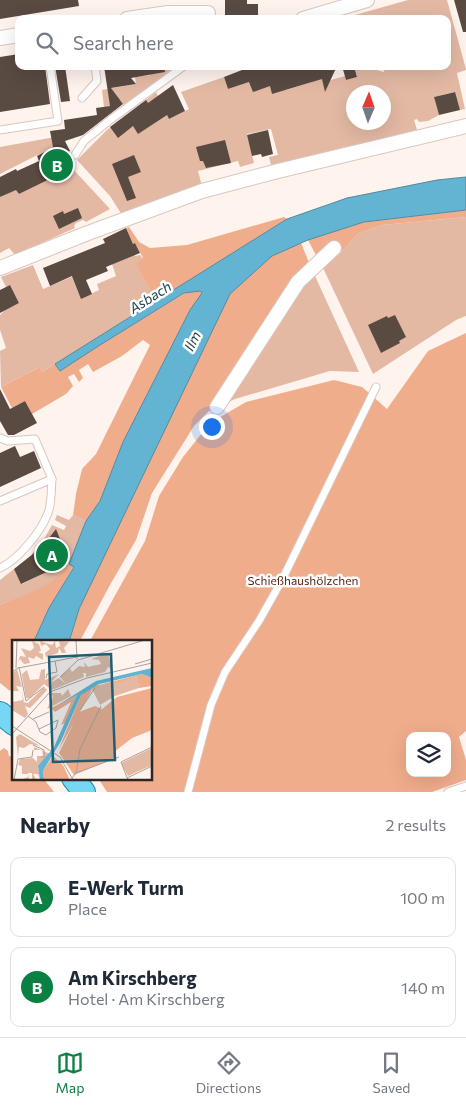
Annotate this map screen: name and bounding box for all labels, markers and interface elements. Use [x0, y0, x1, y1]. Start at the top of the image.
search box [15, 15, 451, 70]
icon: search [33, 29, 61, 57]
text: Search here [73, 31, 173, 54]
north arrow [346, 85, 391, 130]
pin: B [41, 146, 73, 184]
water label: Asbach [125, 277, 174, 317]
water label: Ilm [180, 328, 204, 354]
your location [199, 414, 225, 440]
pin: A [36, 536, 68, 574]
park label: Schießhaushölzchen [248, 573, 358, 587]
inset map [12, 640, 152, 780]
map controls [406, 732, 451, 777]
button: layers [406, 732, 451, 777]
text: Nearby [20, 812, 90, 837]
text: 2 results [385, 815, 446, 834]
text: E-Werk Turm [68, 876, 184, 899]
text: A [31, 888, 43, 907]
text: 100 m [400, 888, 445, 907]
text: Place [68, 899, 107, 918]
text: Am Kirschberg [68, 966, 197, 989]
text: B [32, 978, 42, 997]
text: 140 m [401, 978, 445, 997]
text: Hotel · Am Kirschberg [68, 989, 225, 1008]
tab: Map [56, 1049, 84, 1096]
tab: Directions [196, 1049, 261, 1096]
tab: Saved [373, 1049, 410, 1096]

